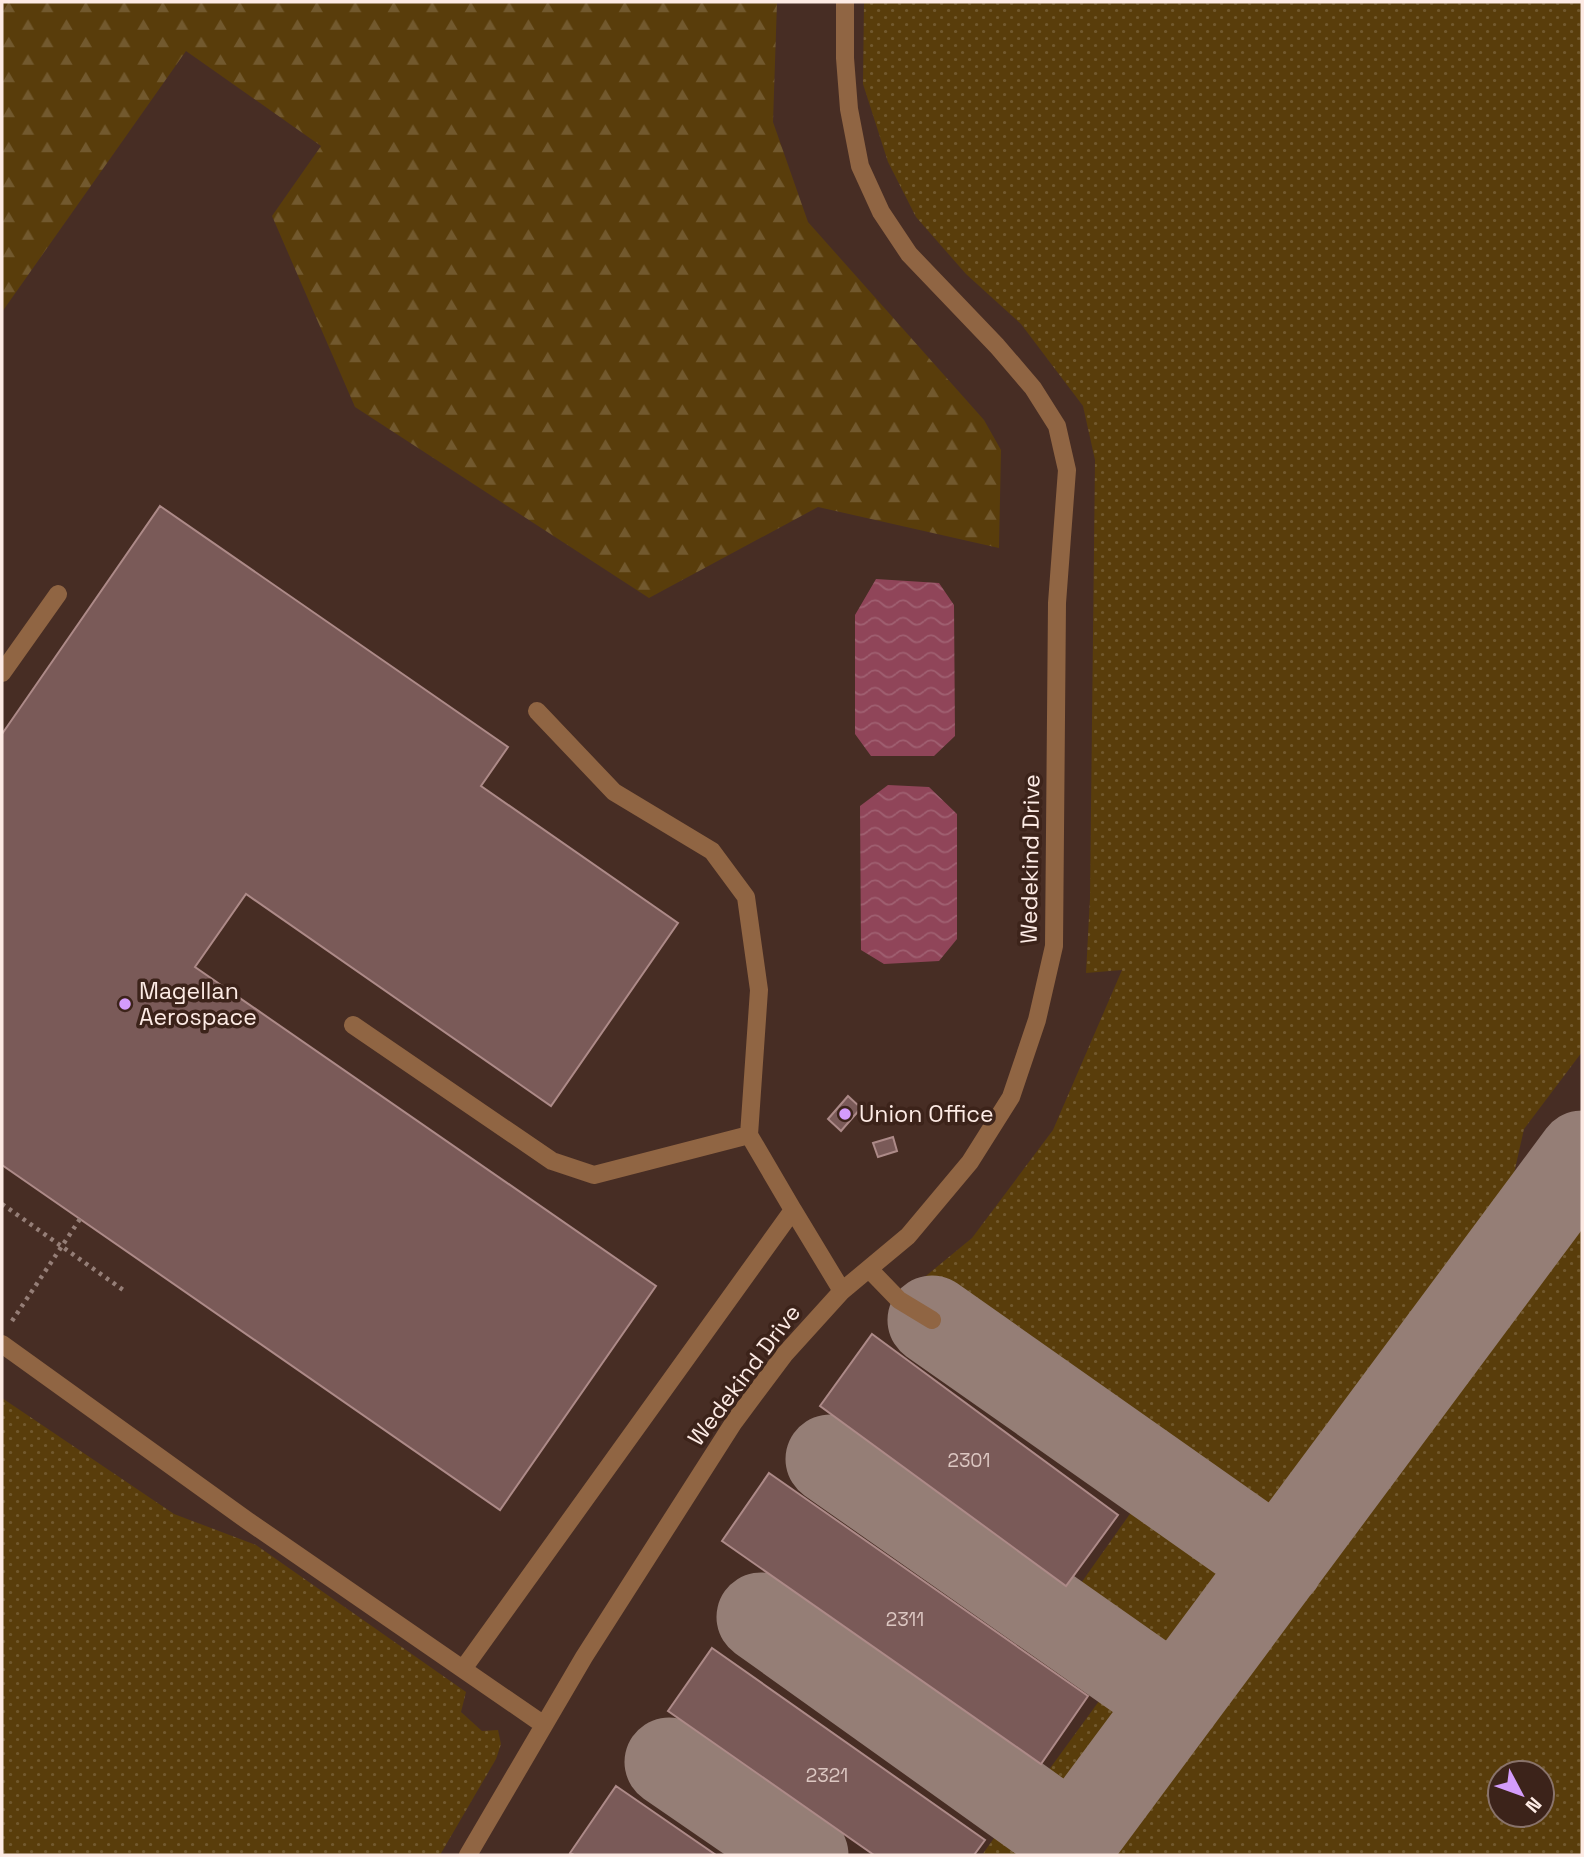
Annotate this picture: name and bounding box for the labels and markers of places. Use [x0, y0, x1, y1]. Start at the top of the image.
place label: Magellan Aerospace [139, 976, 257, 1032]
marker: Magellan Aerospace [117, 996, 133, 1012]
place label: Union Office [859, 1099, 994, 1129]
marker: Union Office [837, 1106, 853, 1122]

